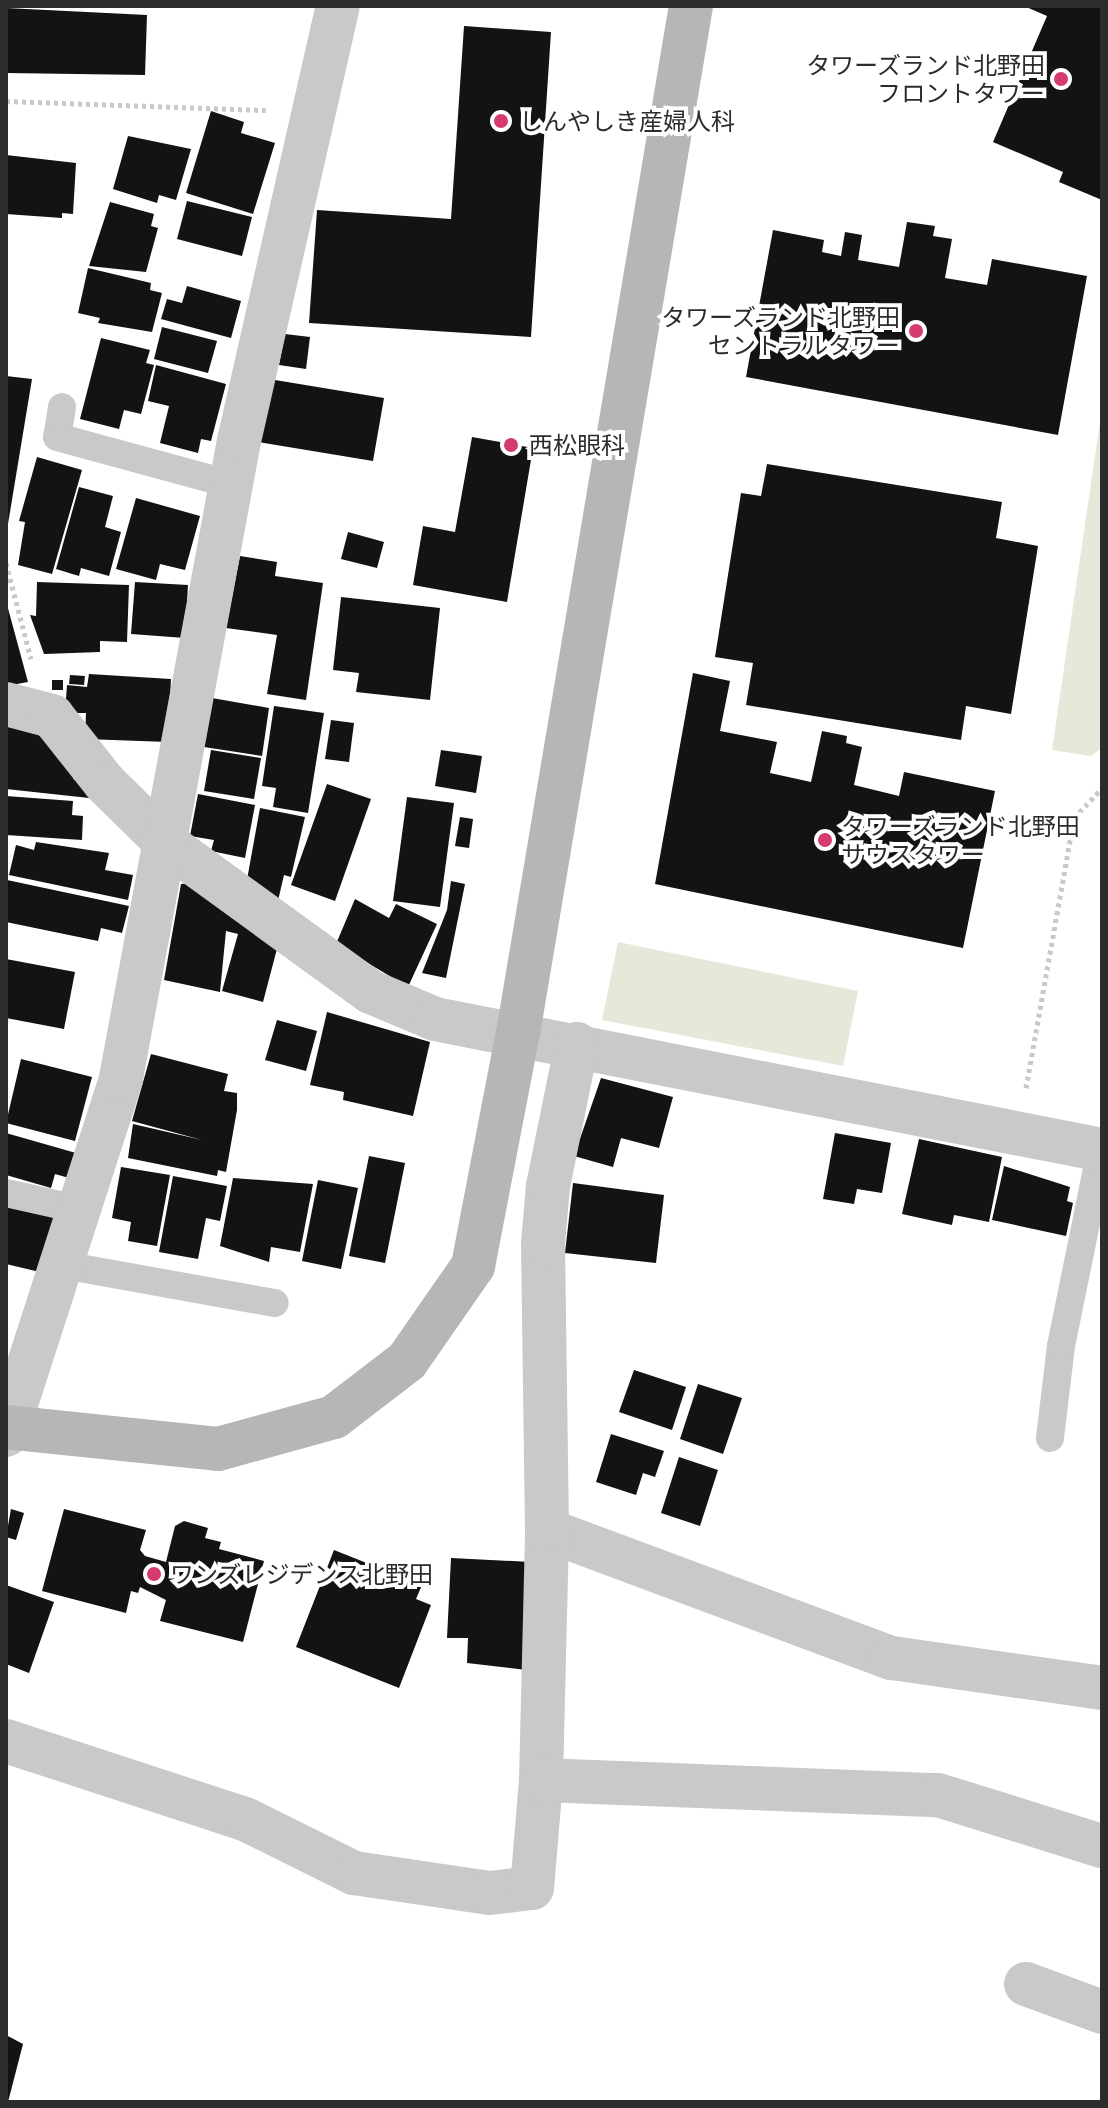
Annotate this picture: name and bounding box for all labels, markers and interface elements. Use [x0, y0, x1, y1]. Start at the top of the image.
place label: タワーズランド北野田 フロントタワー [805, 51, 1045, 107]
marker: タワーズランド北野田 フロントタワー [1052, 70, 1070, 88]
place label: しんやしき産婦人科 [519, 107, 735, 135]
marker: しんやしき産婦人科 [490, 110, 512, 132]
place label: タワーズランド北野田 セントラルタワー [660, 303, 900, 359]
marker: タワーズランド北野田 セントラルタワー [907, 322, 925, 340]
place label: 西松眼科 [529, 431, 625, 459]
marker: 西松眼科 [500, 434, 522, 456]
place label: タワーズランド北野田 サウスタワー [841, 812, 1081, 868]
marker: タワーズランド北野田 サウスタワー [816, 831, 834, 849]
place label: ワンズレジデンス北野田 [170, 1560, 434, 1588]
marker: ワンズレジデンス北野田 [145, 1565, 163, 1583]

